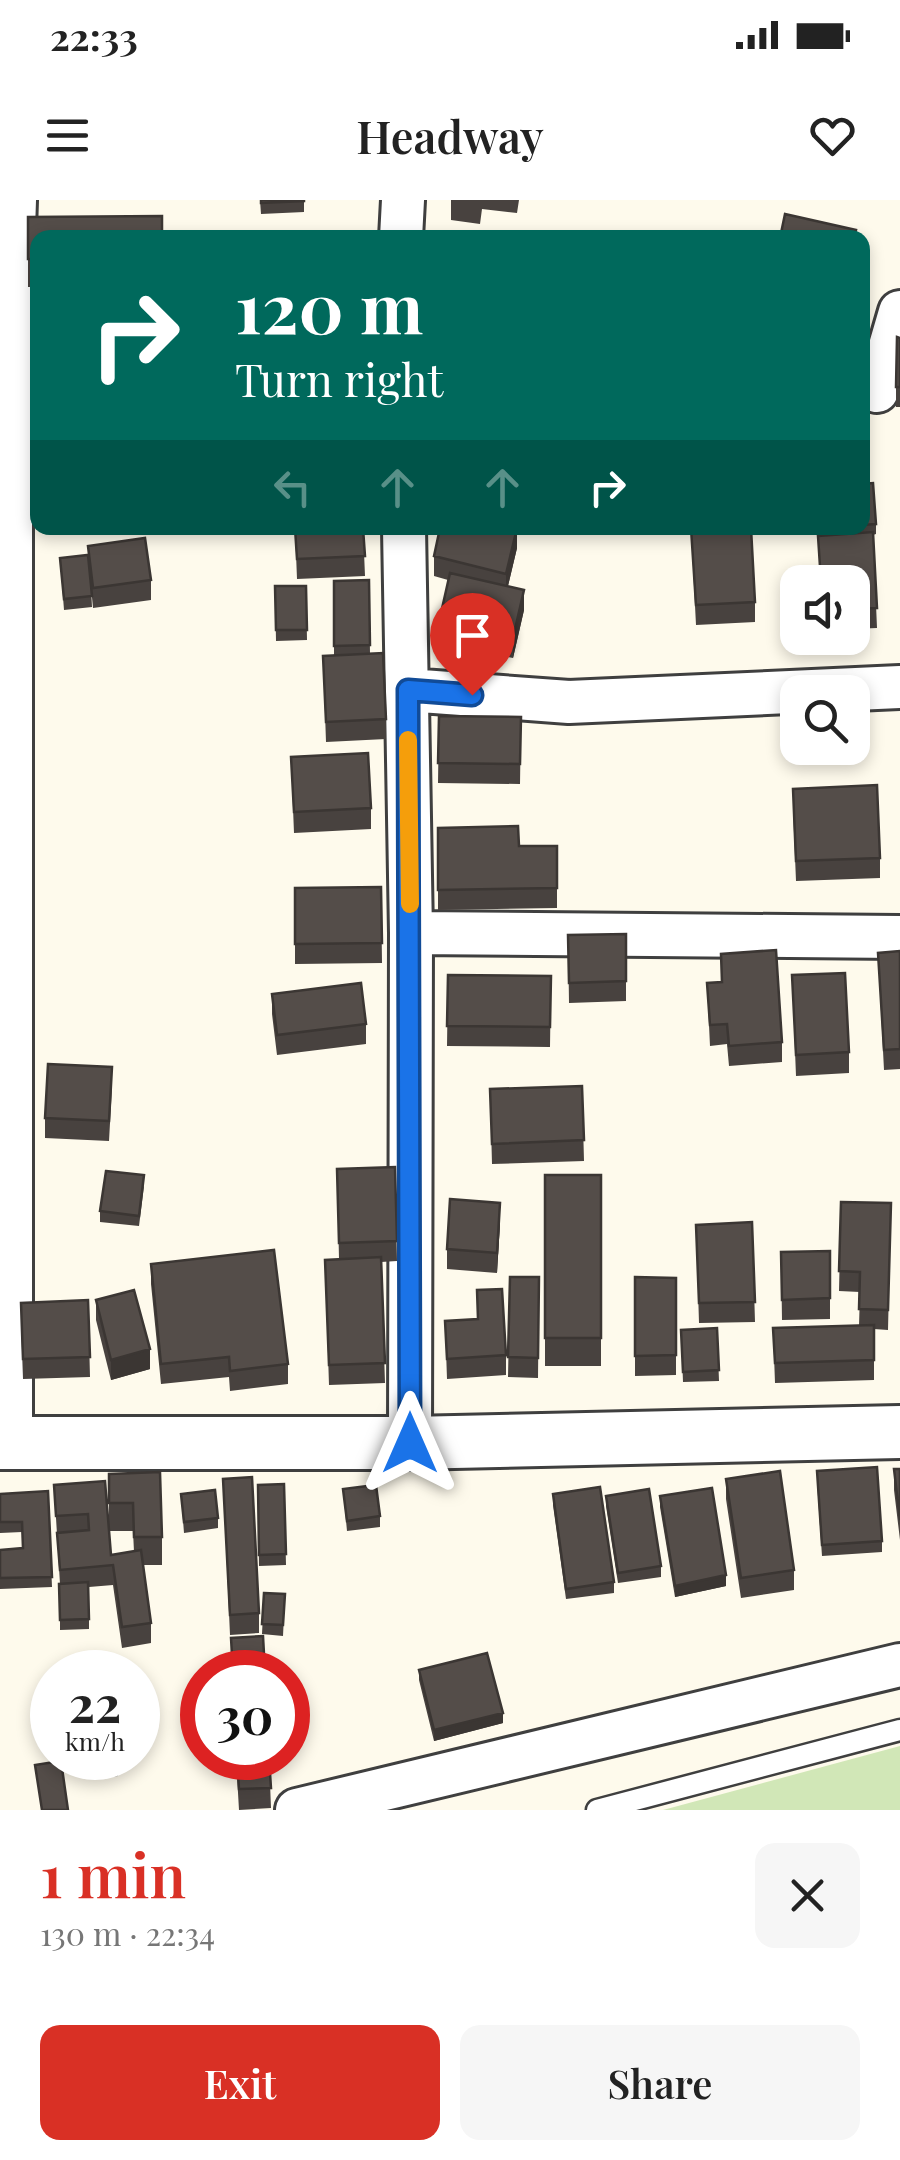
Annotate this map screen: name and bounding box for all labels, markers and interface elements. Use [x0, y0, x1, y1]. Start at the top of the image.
text: 22:33 [50, 10, 138, 61]
text: Headway [356, 105, 544, 165]
icon: menu [40, 108, 95, 163]
icon: heart [805, 108, 860, 163]
text: 120 m [235, 258, 423, 352]
icon: right [70, 270, 200, 400]
text: Turn right [235, 348, 443, 408]
icon: left [265, 460, 320, 515]
icon: ahead [370, 460, 425, 515]
icon: ahead [475, 460, 530, 515]
icon: right [580, 460, 635, 515]
map controls [780, 565, 870, 765]
button: sound [780, 565, 870, 655]
pin [430, 593, 515, 696]
icon: arrive [445, 608, 500, 663]
button: search [780, 675, 870, 765]
position arrow [358, 1391, 462, 1495]
speed limit sign: 30 [180, 1650, 310, 1780]
text: 22 [69, 1669, 121, 1736]
text: km/h [65, 1724, 125, 1757]
text: 1 min [40, 1833, 186, 1913]
button: close [755, 1843, 860, 1948]
text: 130 m · 22:34 [40, 1911, 215, 1954]
button: Exit [40, 2025, 440, 2140]
button: Share [460, 2025, 860, 2140]

